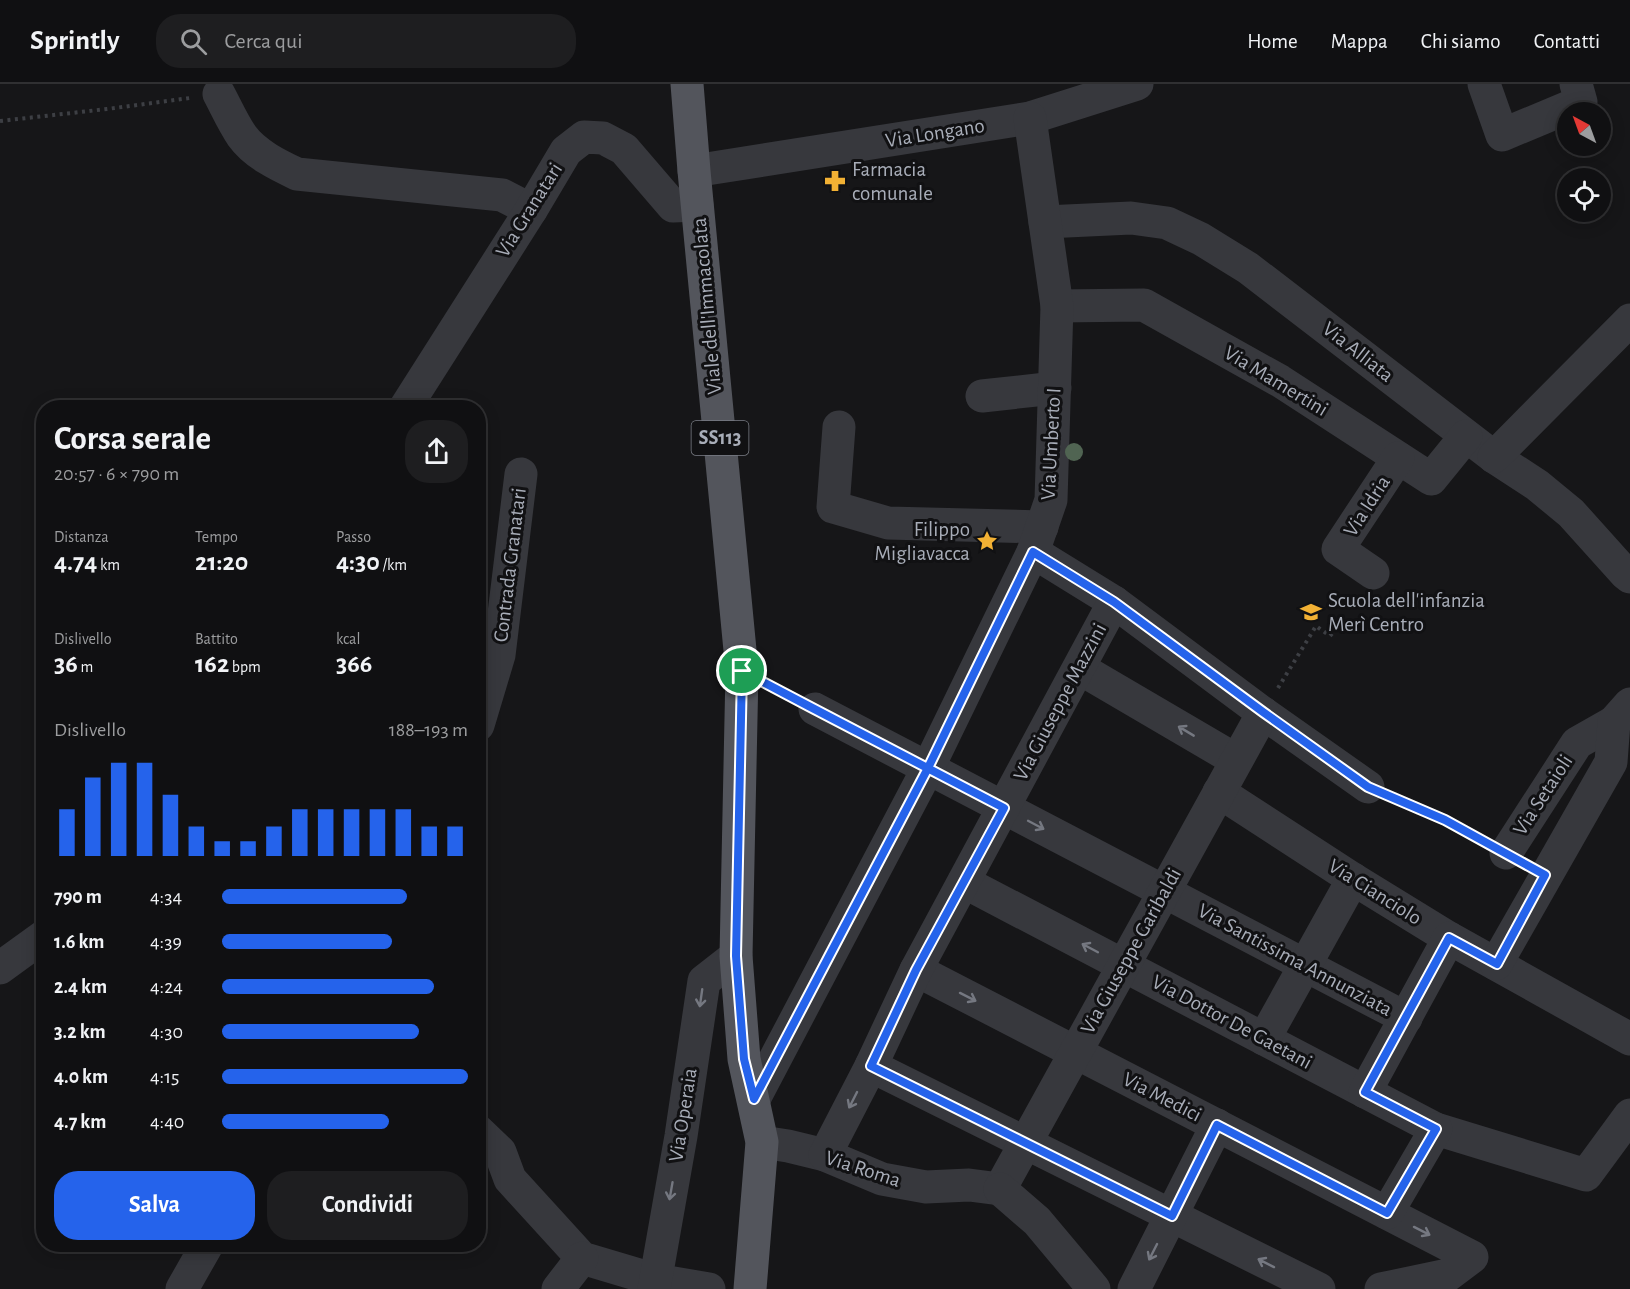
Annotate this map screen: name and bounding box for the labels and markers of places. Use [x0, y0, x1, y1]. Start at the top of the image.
place label: Farmacia comunale [852, 159, 933, 204]
pharmacy icon: Farmacia comunale [823, 169, 847, 193]
place label: Filippo Migliavacca [875, 519, 970, 564]
place icon: Filippo Migliavacca [975, 529, 999, 553]
place label: Scuola dell'infanzia Merì Centro [1328, 590, 1485, 635]
school or university icon: Scuola dell'infanzia Merì Centro [1299, 600, 1323, 624]
pin [716, 645, 767, 696]

